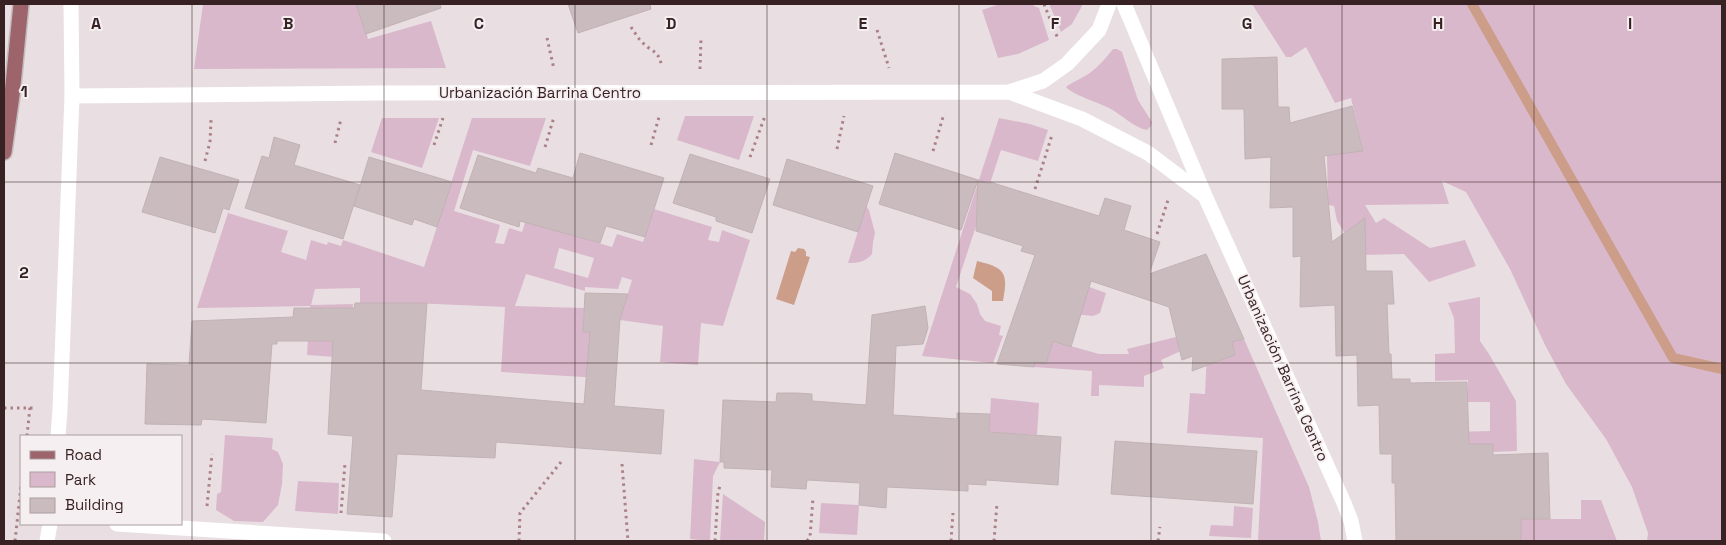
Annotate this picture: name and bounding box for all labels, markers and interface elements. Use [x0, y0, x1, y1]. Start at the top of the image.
text: A [91, 13, 101, 34]
text: B [283, 13, 293, 34]
text: C [474, 13, 484, 34]
text: D [666, 13, 676, 34]
text: E [859, 13, 868, 34]
text: F [1051, 13, 1060, 34]
text: G [1242, 13, 1252, 34]
text: H [1433, 13, 1443, 34]
text: I [1628, 13, 1632, 34]
text: 1 [20, 81, 28, 102]
street label: Urbanización Barrina Centro [439, 83, 641, 102]
text: 2 [19, 262, 29, 283]
street label: Urbanización Barrina Centro [1234, 272, 1333, 464]
legend [20, 435, 182, 525]
text: Road [65, 445, 102, 464]
text: Park [65, 470, 96, 489]
text: Building [65, 495, 124, 514]

